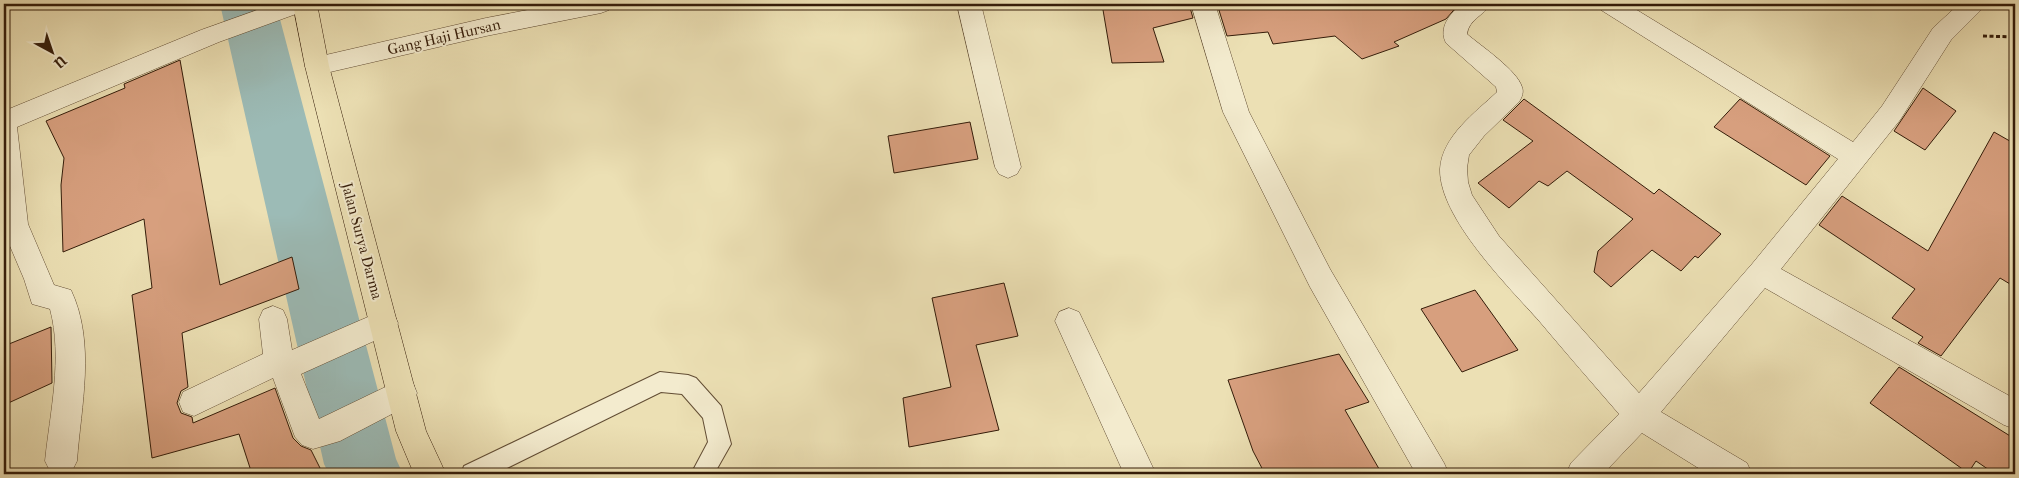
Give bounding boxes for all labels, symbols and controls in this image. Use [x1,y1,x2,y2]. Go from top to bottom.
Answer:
street label: Gang Haji Hursan [386,15,503,59]
north arrow [28,28,78,78]
text: U [50,51,70,72]
street label: Jalan Surya Darma [338,180,386,302]

